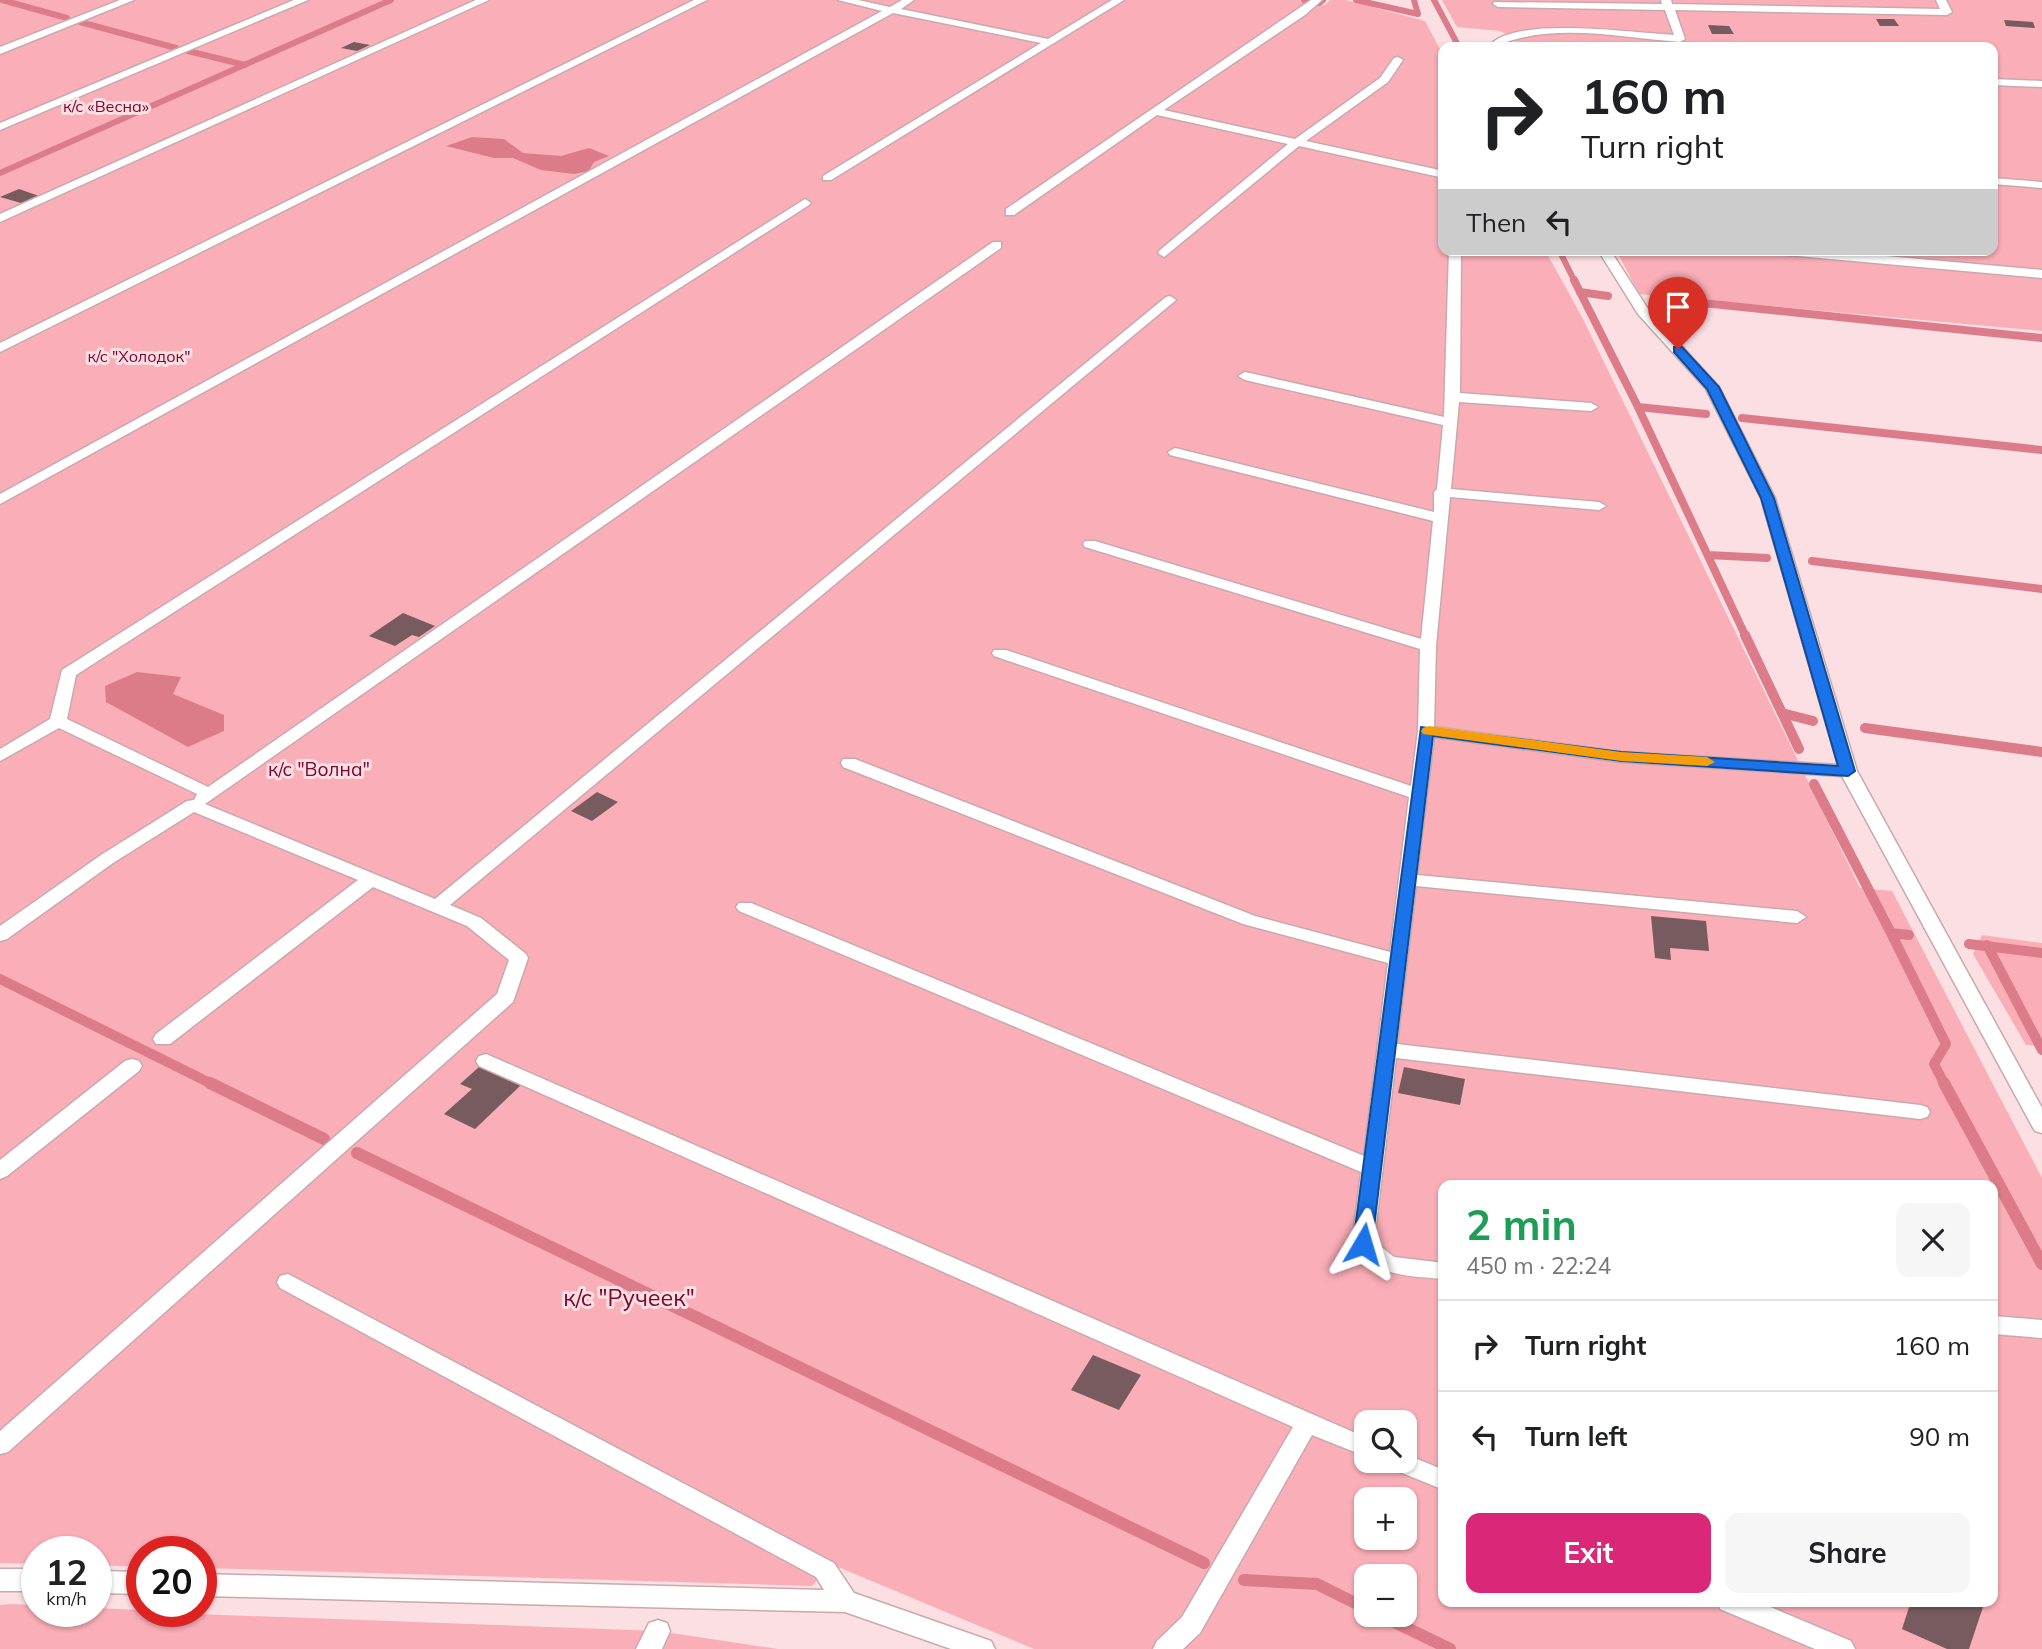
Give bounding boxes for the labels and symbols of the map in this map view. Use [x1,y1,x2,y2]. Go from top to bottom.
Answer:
park label: к/с «Весна» [63,96,149,116]
pin [1648,277,1708,349]
park label: к/с "Холодок" [88,346,190,366]
park label: к/с "Волна" [268,757,370,781]
position arrow [1326,1207,1400,1281]
park label: к/с "Ручеек" [563,1283,695,1312]
speed limit sign: 20 [126,1536,217,1627]

